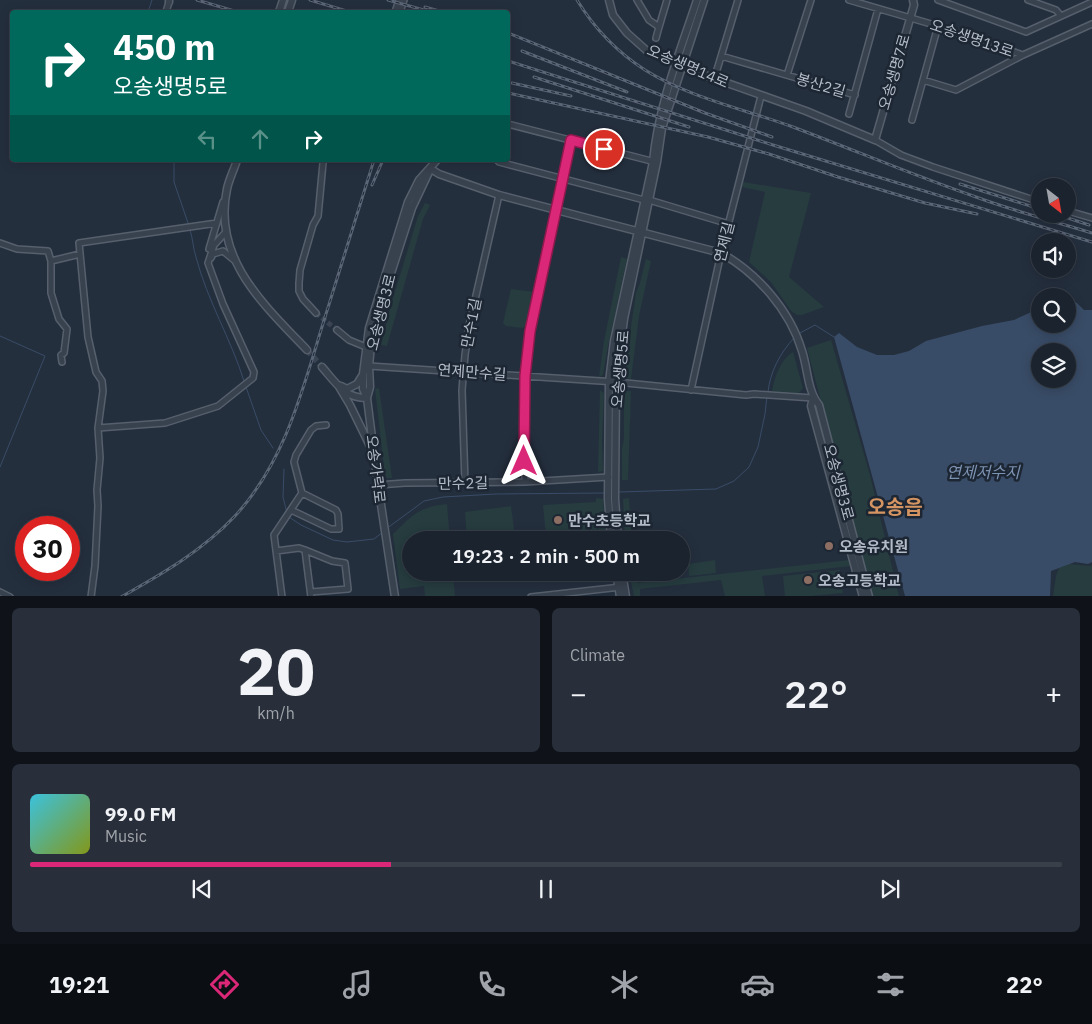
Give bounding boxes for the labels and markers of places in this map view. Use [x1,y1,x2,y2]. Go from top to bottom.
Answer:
pin [583,128,625,170]
place label: 만수초등학교 [568,511,651,530]
marker: 만수초등학교 [552,514,564,526]
place label: 오송유치원 [839,537,908,556]
marker: 오송유치원 [823,540,835,552]
place label: 오송고등학교 [818,571,901,590]
marker: 오송고등학교 [802,574,814,586]

